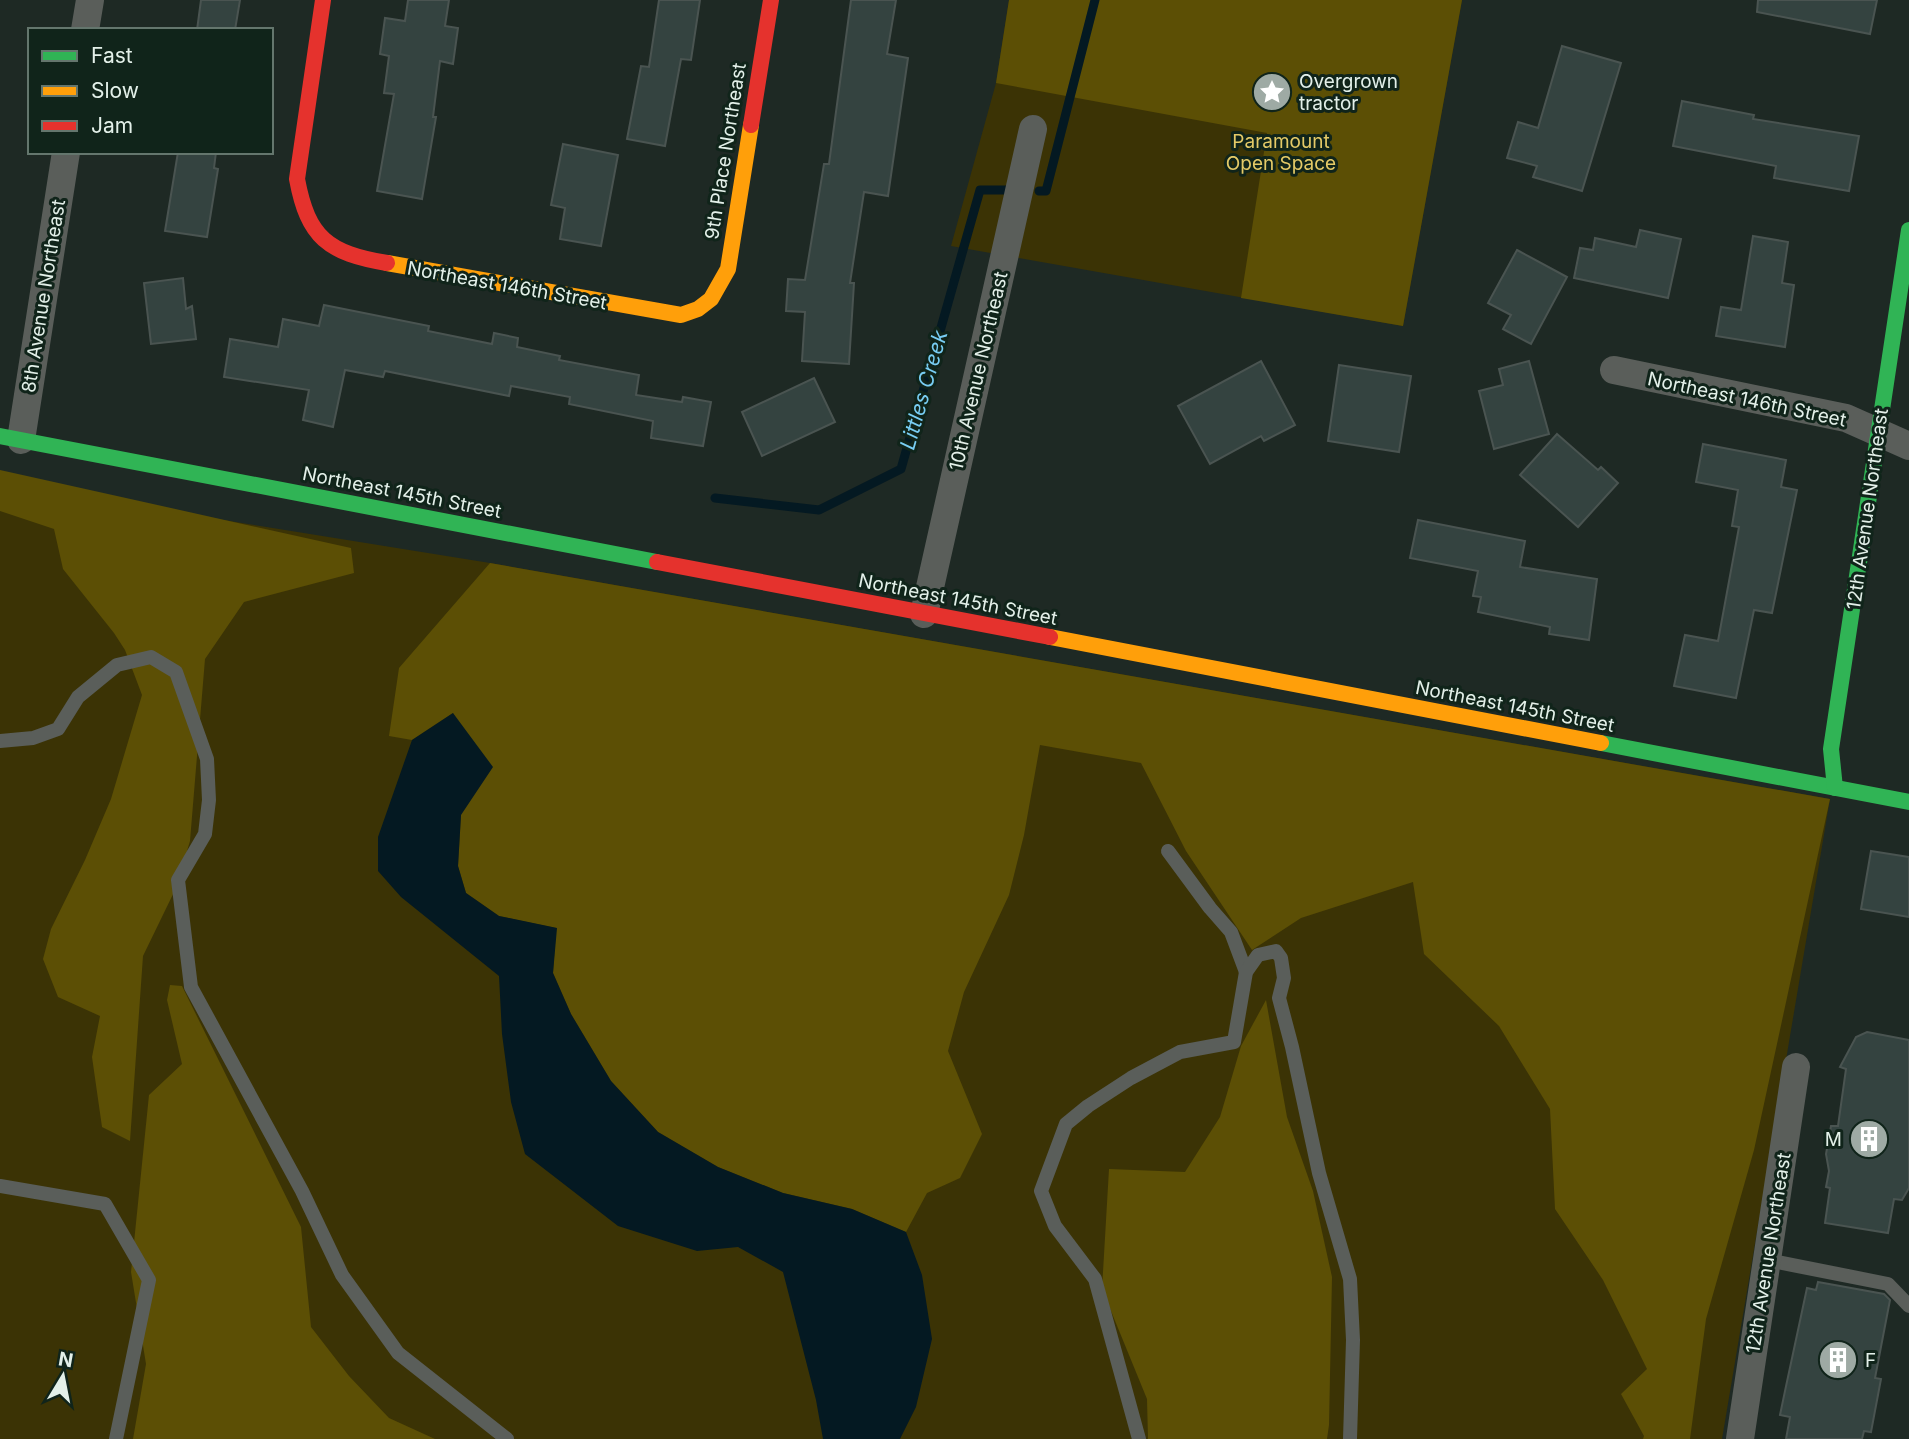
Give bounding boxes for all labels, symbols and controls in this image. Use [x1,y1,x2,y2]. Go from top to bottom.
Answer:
legend [28,28,273,154]
text: Fast [91,43,133,68]
street label: 9th Place Northeast [700,61,751,241]
place label: Overgrown tractor [1299,70,1398,115]
place icon: Overgrown tractor [1251,71,1293,113]
text: Slow [91,78,139,103]
text: Jam [91,113,133,138]
park label: Paramount Open Space [1226,130,1336,175]
street label: 8th Avenue Northeast [17,198,70,394]
street label: Northeast 146th Street [405,257,609,314]
street label: 10th Avenue Northeast [944,269,1013,473]
water label: Littles Creek [895,327,953,452]
street label: Northeast 146th Street [1646,367,1848,432]
street label: 12th Avenue Northeast [1842,407,1893,611]
street label: Northeast 145th Street [301,462,503,523]
street label: Northeast 145th Street [857,569,1059,630]
street label: Northeast 145th Street [1414,676,1616,737]
building icon: M [1848,1118,1890,1160]
place label: M [1825,1128,1842,1151]
street label: 12th Avenue Northeast [1741,1151,1796,1355]
building icon: F [1817,1339,1859,1381]
north arrow [28,1341,98,1411]
text: N [57,1347,75,1372]
place label: F [1865,1349,1876,1372]

